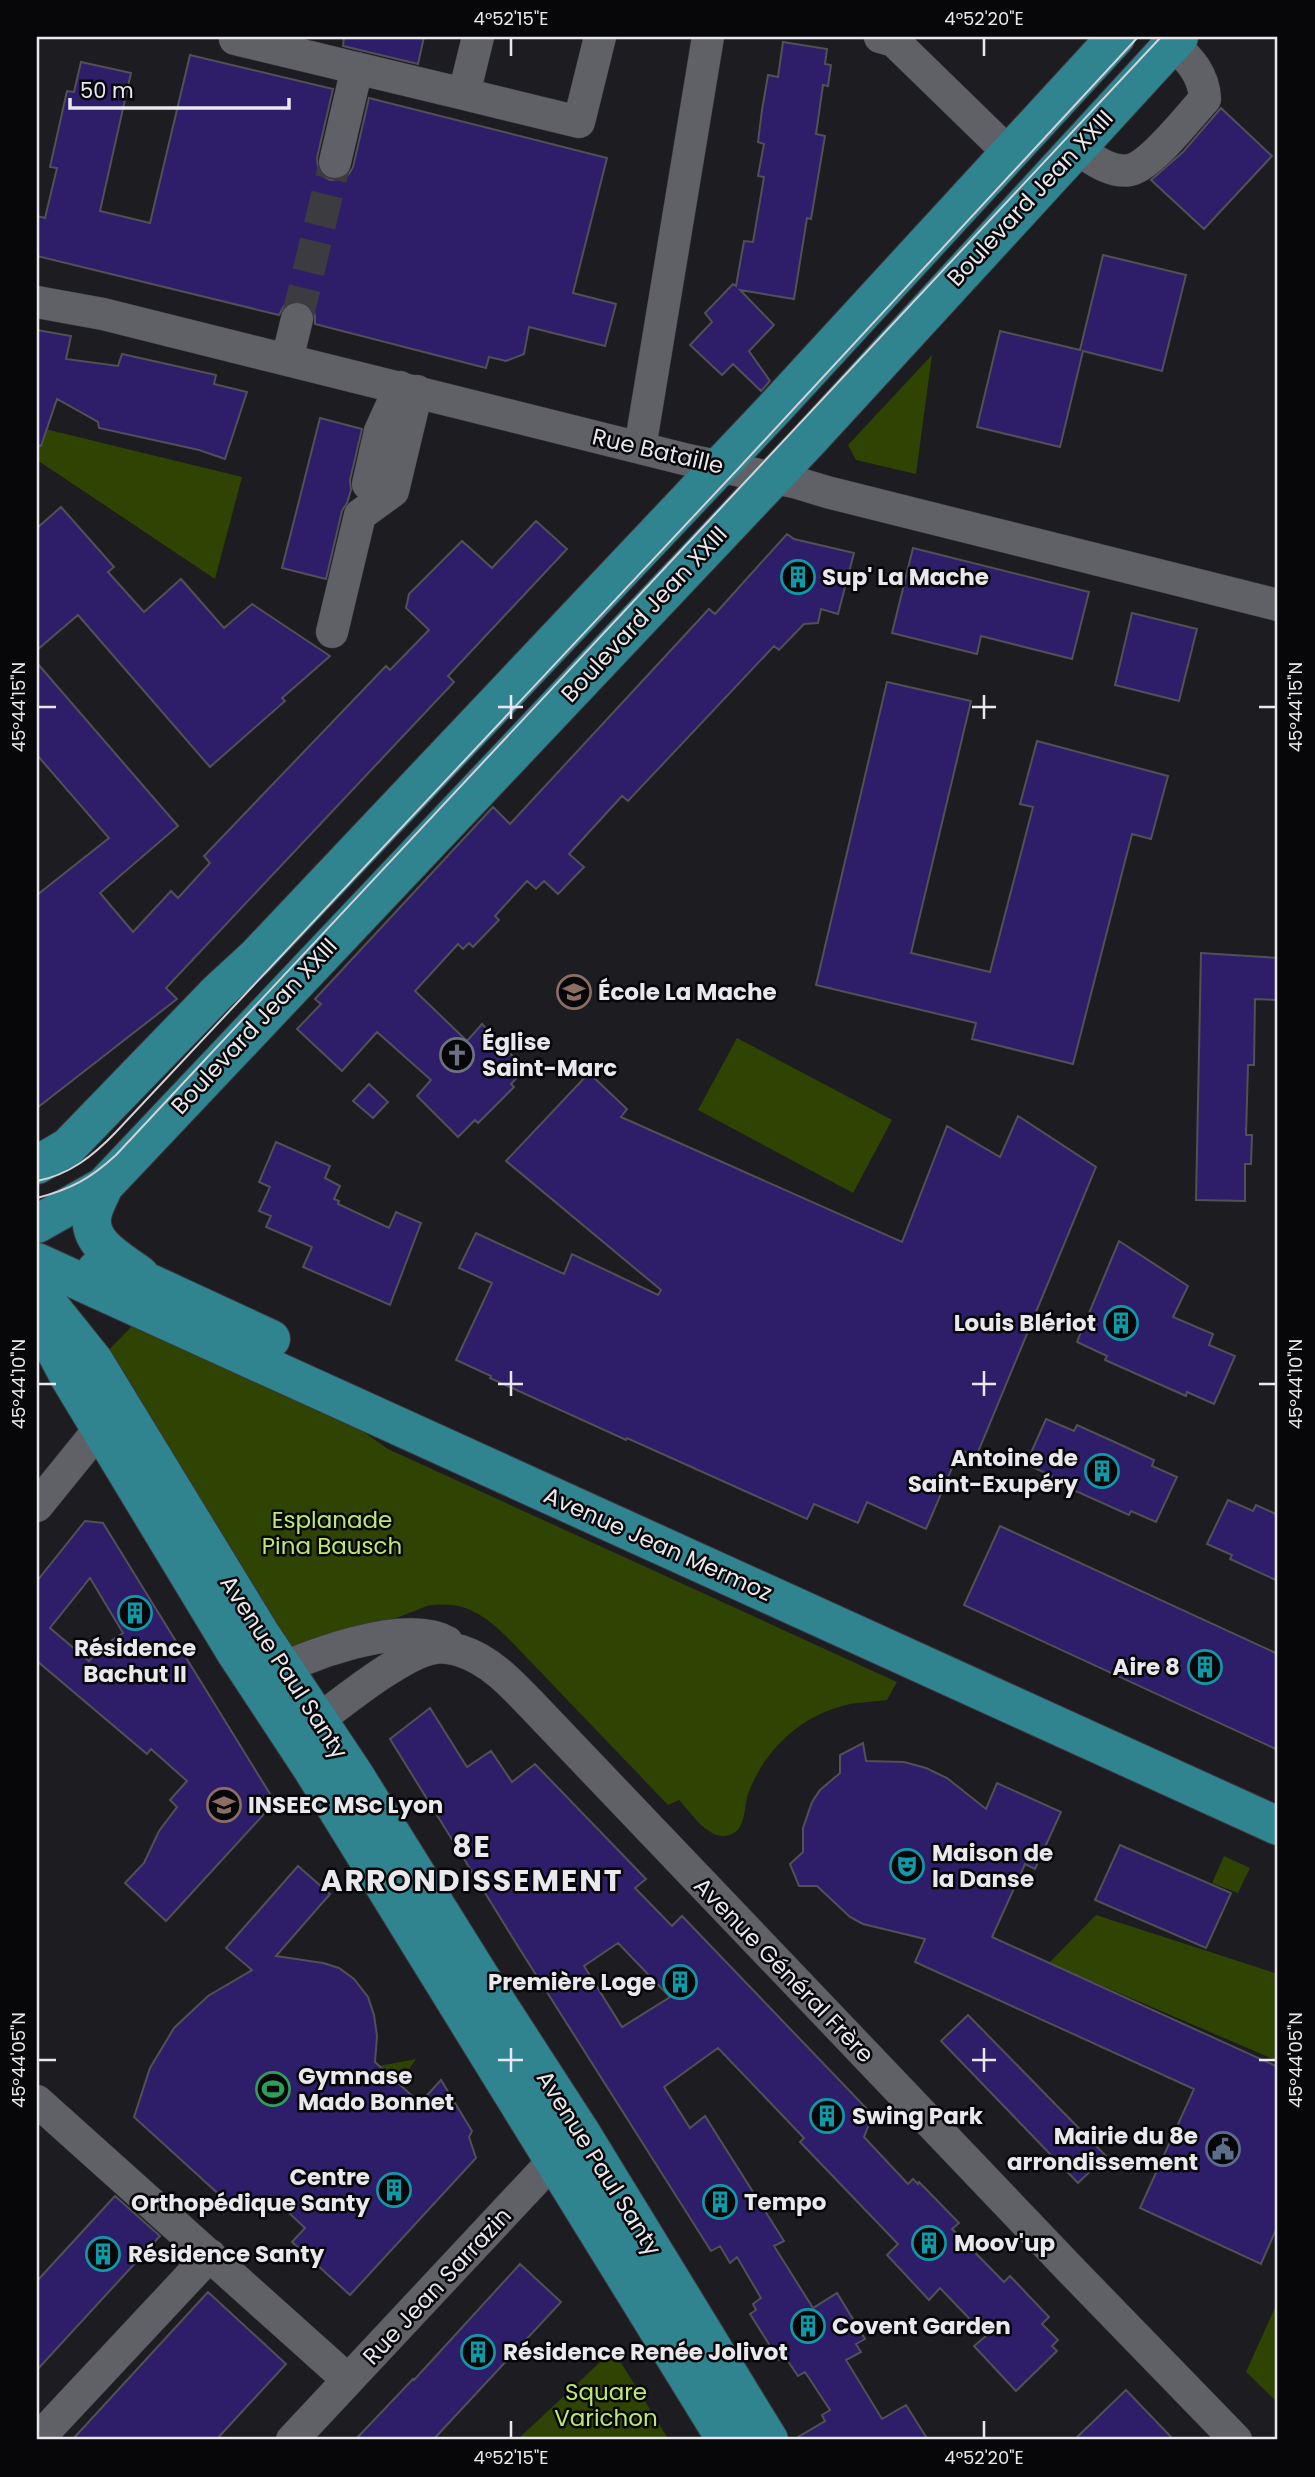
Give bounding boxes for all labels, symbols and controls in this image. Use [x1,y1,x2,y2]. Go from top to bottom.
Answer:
text: 4°52'15"E [474,6,548,31]
text: 4°52'20"E [944,6,1024,31]
scale bar [70,66,289,110]
text: 50 m [80,76,134,105]
street label: Boulevard Jean XXIII [940,103,1120,293]
street label: Rue Bataille [589,420,727,482]
street label: Boulevard Jean XXIII [554,519,734,709]
building icon: Sup' La Mache [779,558,817,596]
place label: Sup' La Mache [822,561,989,593]
text: 45°44'15"N [6,662,31,752]
text: 45°44'15"N [1283,662,1308,752]
street label: Boulevard Jean XXIII [164,931,344,1121]
school or university icon: École La Mache [555,973,593,1011]
place label: École La Mache [598,976,777,1008]
place label: Église Saint-Marc [482,1026,617,1084]
church icon: Église Saint-Marc [438,1036,476,1074]
building icon: Louis Blériot [1102,1304,1140,1342]
place label: Louis Blériot [954,1307,1096,1339]
text: 45°44'10"N [6,1339,31,1429]
text: 45°44'10"N [1283,1339,1308,1429]
place label: Antoine de Saint-Exupéry [908,1442,1078,1500]
building icon: Antoine de Saint-Exupéry [1083,1452,1121,1490]
street label: Avenue Jean Mermoz [539,1479,777,1609]
park label: Esplanade Pina Bausch [262,1504,402,1562]
street label: Avenue Paul Santy [213,1569,355,1765]
building icon: Résidence Bachut II [116,1594,154,1632]
place label: Résidence Bachut II [74,1632,196,1690]
building icon: Aire 8 [1186,1648,1224,1686]
place label: Aire 8 [1112,1651,1180,1683]
school or university icon: INSEEC MSc Lyon [205,1786,243,1824]
place label: INSEEC MSc Lyon [248,1789,443,1821]
district label: 8E ARRONDISSEMENT [320,1825,624,1902]
place label: Maison de la Danse [932,1837,1053,1895]
theatre icon: Maison de la Danse [888,1847,926,1885]
street label: Avenue Général Frère [687,1870,881,2070]
building icon: Première Loge [661,1963,699,2001]
place label: Première Loge [488,1966,656,1998]
text: 45°44'05"N [6,2012,31,2108]
text: 45°44'05"N [1283,2012,1308,2108]
place label: Gymnase Mado Bonnet [298,2060,454,2118]
street label: Avenue Paul Santy [529,2064,669,2262]
sports icon: Gymnase Mado Bonnet [254,2070,292,2108]
building icon: Swing Park [808,2097,846,2135]
place label: Swing Park [852,2100,984,2132]
place label: Mairie du 8e arrondissement [1007,2120,1198,2178]
public building icon: Mairie du 8e arrondissement [1204,2130,1242,2168]
place label: Centre Orthopédique Santy [131,2161,370,2219]
building icon: Centre Orthopédique Santy [375,2171,413,2209]
building icon: Tempo [701,2183,739,2221]
place label: Tempo [744,2186,826,2218]
street label: Rue Jean Sarrazin [356,2200,518,2372]
building icon: Moov'up [910,2224,948,2262]
place label: Moov'up [954,2227,1055,2259]
building icon: Résidence Santy [84,2235,122,2273]
place label: Résidence Santy [128,2238,325,2270]
building icon: Covent Garden [789,2307,827,2345]
place label: Covent Garden [832,2310,1011,2342]
building icon: Résidence Renée Jolivot [459,2333,497,2371]
place label: Résidence Renée Jolivot [503,2336,788,2368]
park label: Square Varichon [554,2376,658,2434]
text: 4°52'15"E [474,2445,548,2470]
text: 4°52'20"E [944,2445,1024,2470]

